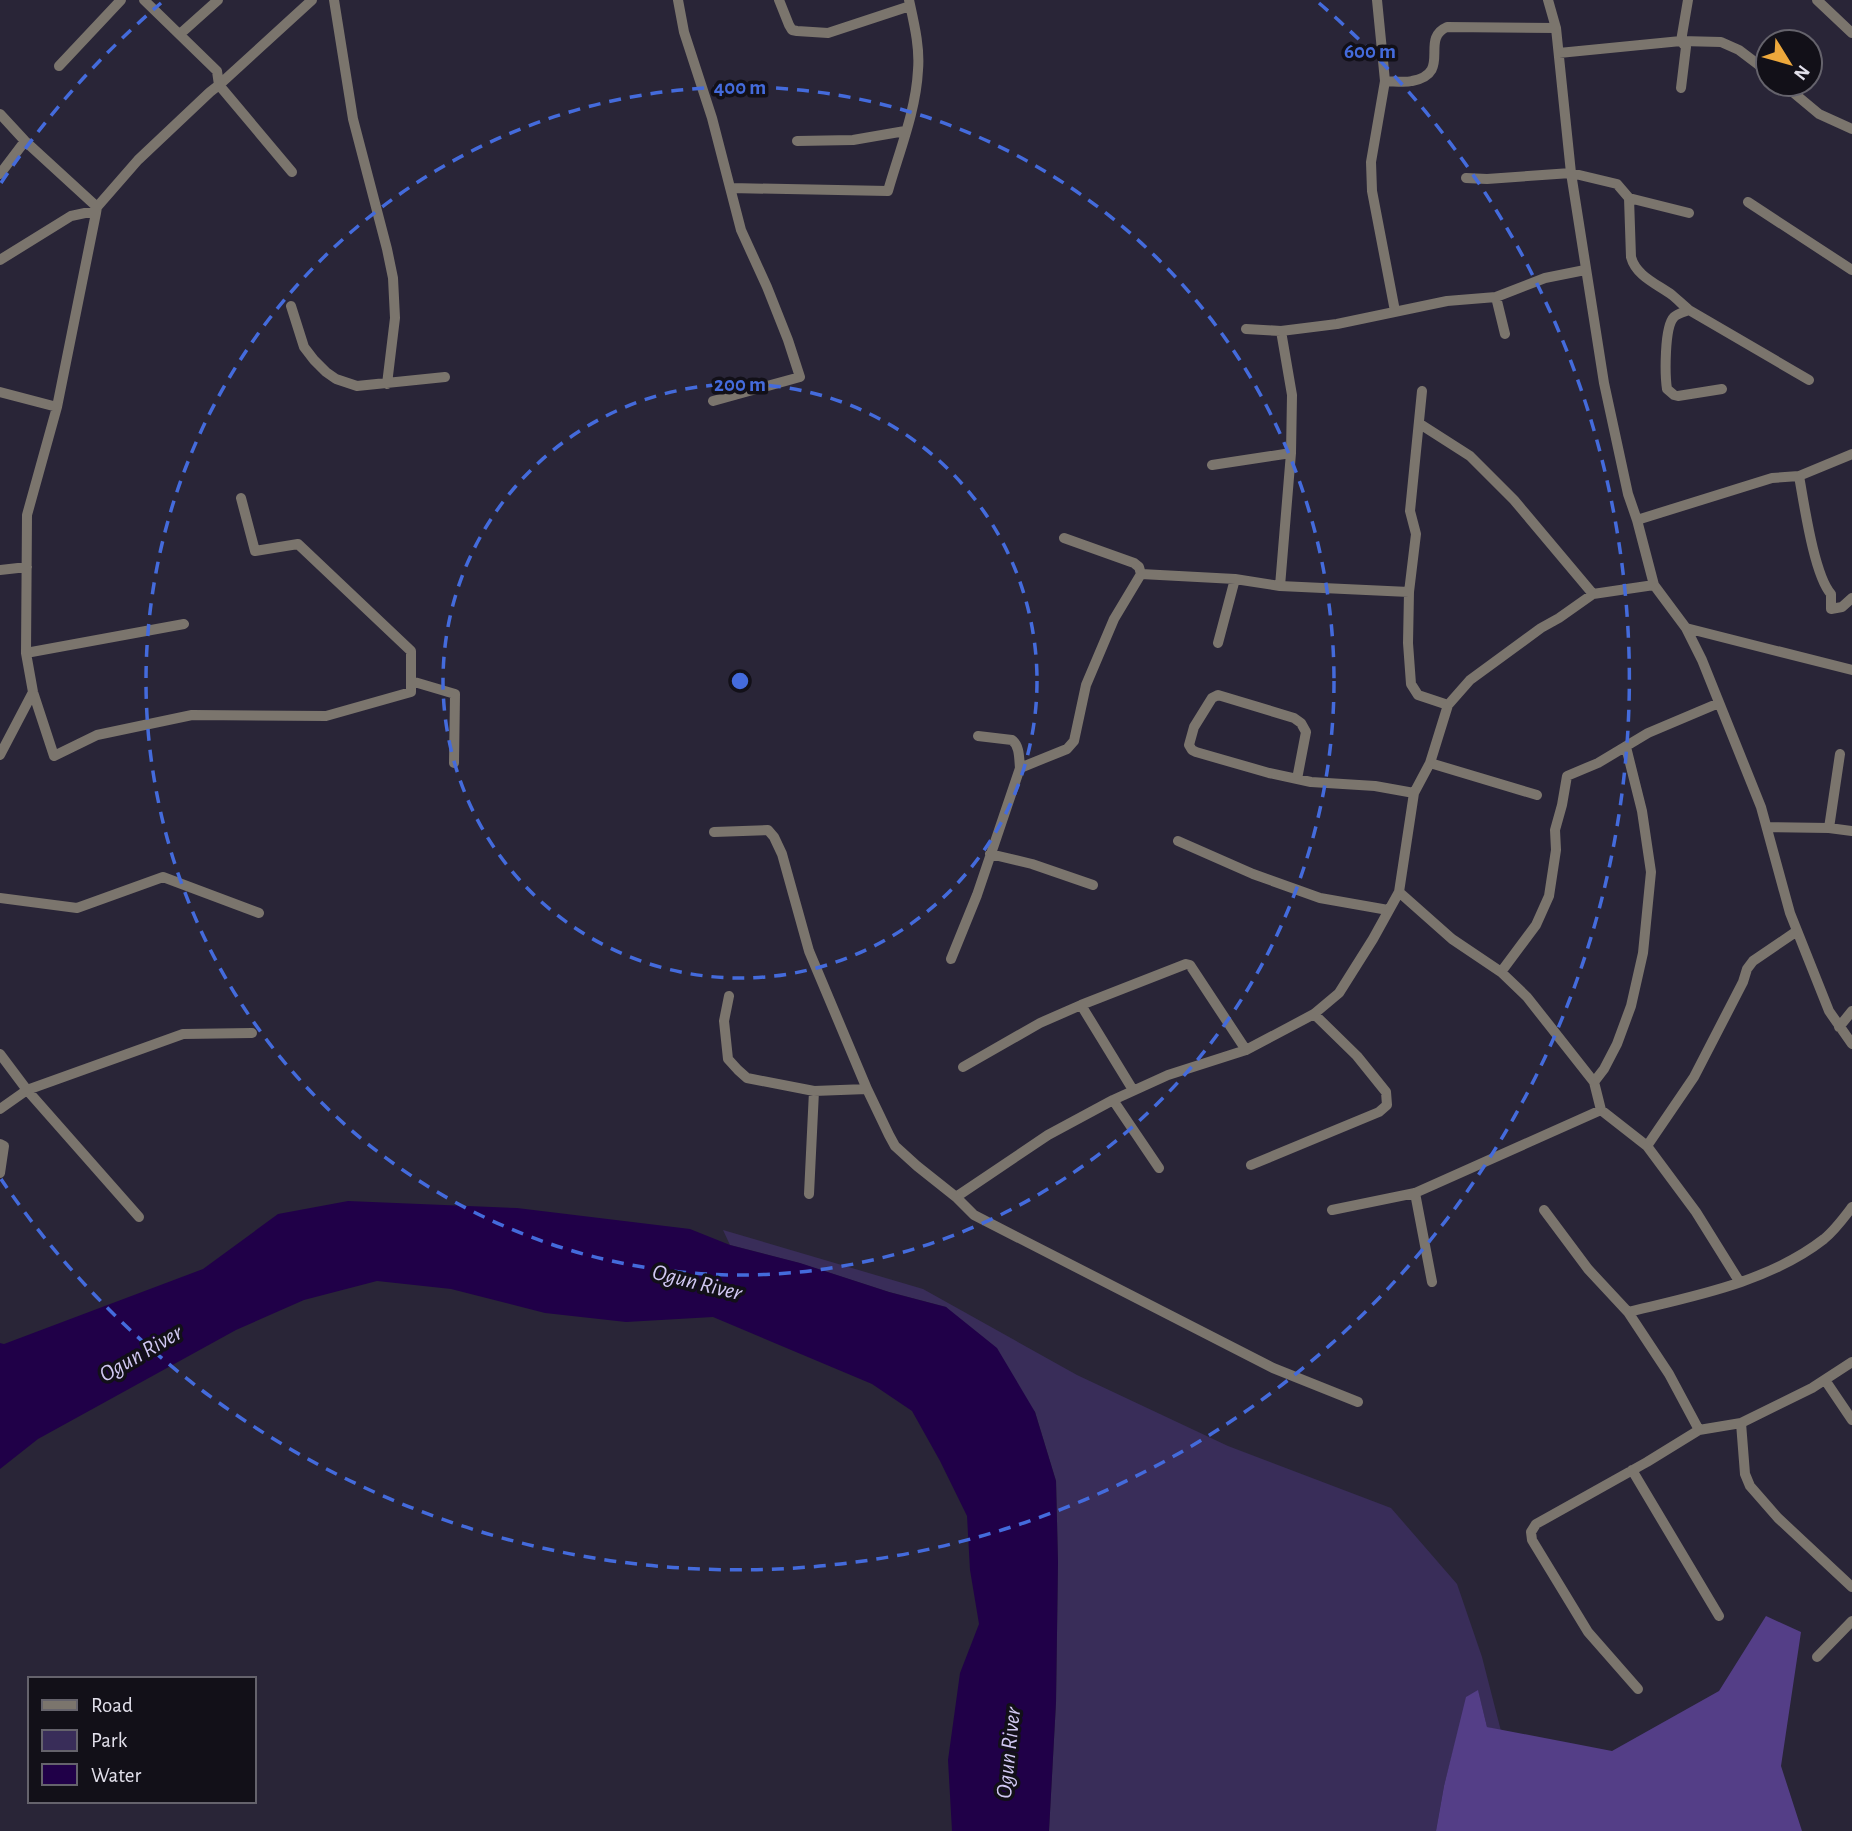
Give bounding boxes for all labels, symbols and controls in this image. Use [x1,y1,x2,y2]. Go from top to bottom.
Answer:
north arrow [1754,28,1824,98]
text: 600 m [1344,41,1396,62]
text: N [1790,61,1813,83]
text: 400 m [714,77,766,98]
text: 200 m [714,374,766,395]
centre of rings [728,669,752,693]
water label: Ogun River [650,1261,745,1305]
water label: Ogun River [96,1321,187,1387]
legend [28,1677,256,1803]
text: Road [91,1695,133,1716]
water label: Ogun River [993,1706,1025,1800]
text: Park [91,1730,128,1751]
text: Water [91,1765,141,1786]

